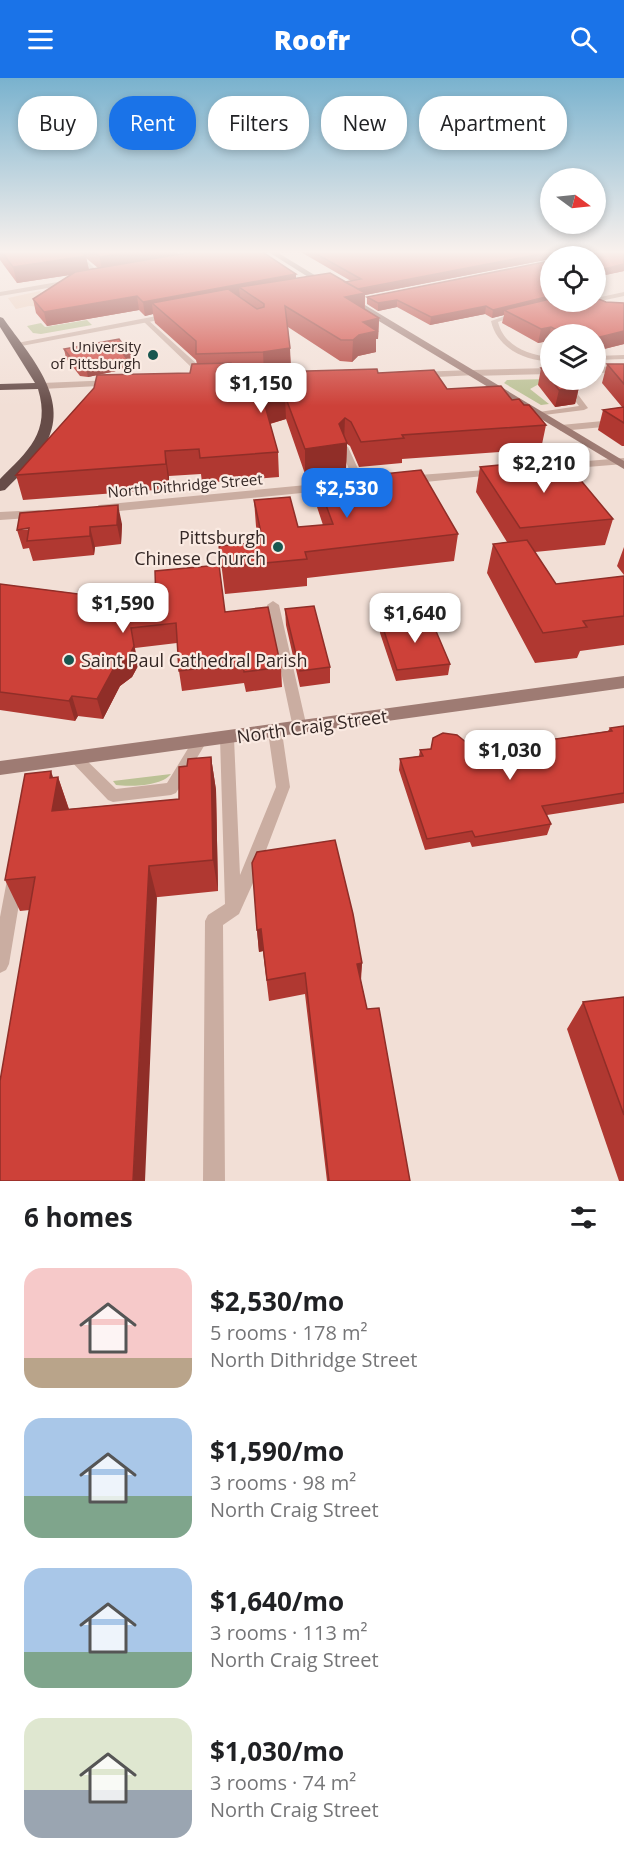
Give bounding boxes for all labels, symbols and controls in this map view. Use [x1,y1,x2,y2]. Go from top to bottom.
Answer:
text: Roofr [274,21,350,58]
icon: menu [24,23,57,56]
icon: search [567,23,600,56]
chip: Buy [18,96,97,150]
chip: Rent [109,96,196,150]
chip: Filters [208,96,309,150]
chip: New [321,96,407,150]
chip: Apartment [419,96,567,150]
north arrow [540,168,606,234]
map controls [540,168,606,390]
button: locate [540,246,606,312]
button: layers [540,324,606,390]
place label: University of Pittsburgh [51,336,141,373]
marker: University of Pittsburgh [146,348,160,362]
pin: $1,150 [212,363,310,414]
text: $1,150 [230,369,292,396]
pin: $2,210 [495,443,593,494]
text: $2,210 [513,449,575,476]
street label: North Dithridge Street [107,468,263,502]
pin: $2,530 [298,468,396,519]
text: $2,530 [316,474,378,501]
place label: Pittsburgh Chinese Church [134,525,266,570]
marker: Pittsburgh Chinese Church [271,540,285,554]
pin: $1,590 [74,583,172,634]
text: $1,590 [92,589,154,616]
pin: $1,640 [366,593,464,644]
text: $1,640 [384,599,446,626]
place label: Saint Paul Cathedral Parish [81,648,307,672]
marker: Saint Paul Cathedral Parish [62,653,76,667]
street label: North Craig Street [235,704,389,748]
pin: $1,030 [461,730,559,781]
text: $1,030 [479,736,541,763]
text: 6 homes [24,1199,133,1235]
icon: filters [567,1201,600,1234]
text: $2,530/mo [210,1283,344,1319]
icon: home [72,1292,144,1364]
text: 5 rooms · 178 m² [210,1319,368,1346]
text: North Dithridge Street [210,1346,417,1373]
text: $1,590/mo [210,1433,344,1469]
icon: home [72,1442,144,1514]
text: 3 rooms · 98 m² [210,1469,356,1496]
text: North Craig Street [210,1496,379,1523]
text: $1,640/mo [210,1583,344,1619]
icon: home [72,1592,144,1664]
text: 3 rooms · 113 m² [210,1619,368,1646]
text: North Craig Street [210,1646,379,1673]
text: $1,030/mo [210,1733,344,1769]
icon: home [72,1742,144,1814]
text: 3 rooms · 74 m² [210,1769,356,1796]
text: North Craig Street [210,1796,379,1823]

